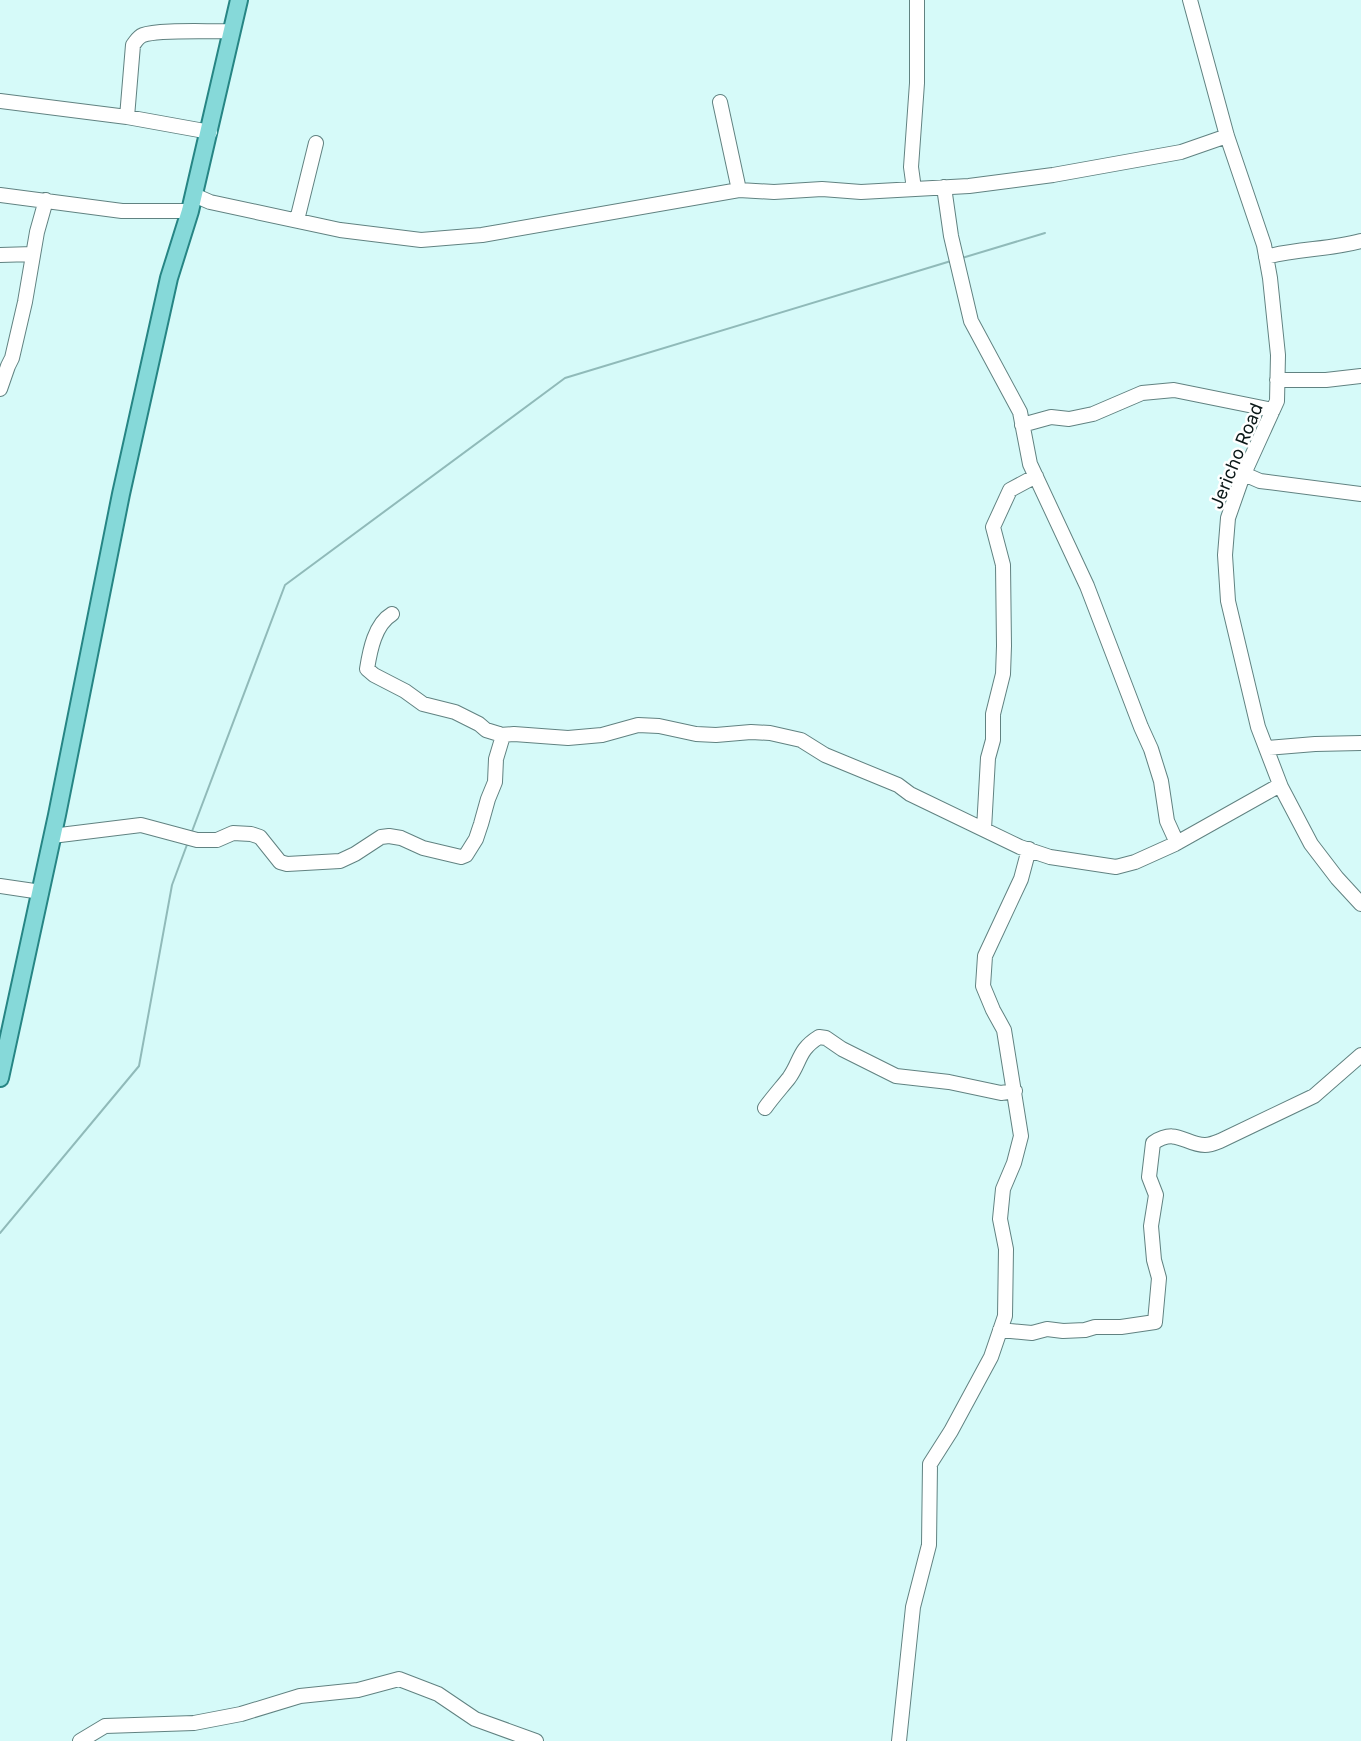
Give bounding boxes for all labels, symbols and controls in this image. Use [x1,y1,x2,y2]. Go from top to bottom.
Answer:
street label: Jericho Road [1205,400,1267,512]

